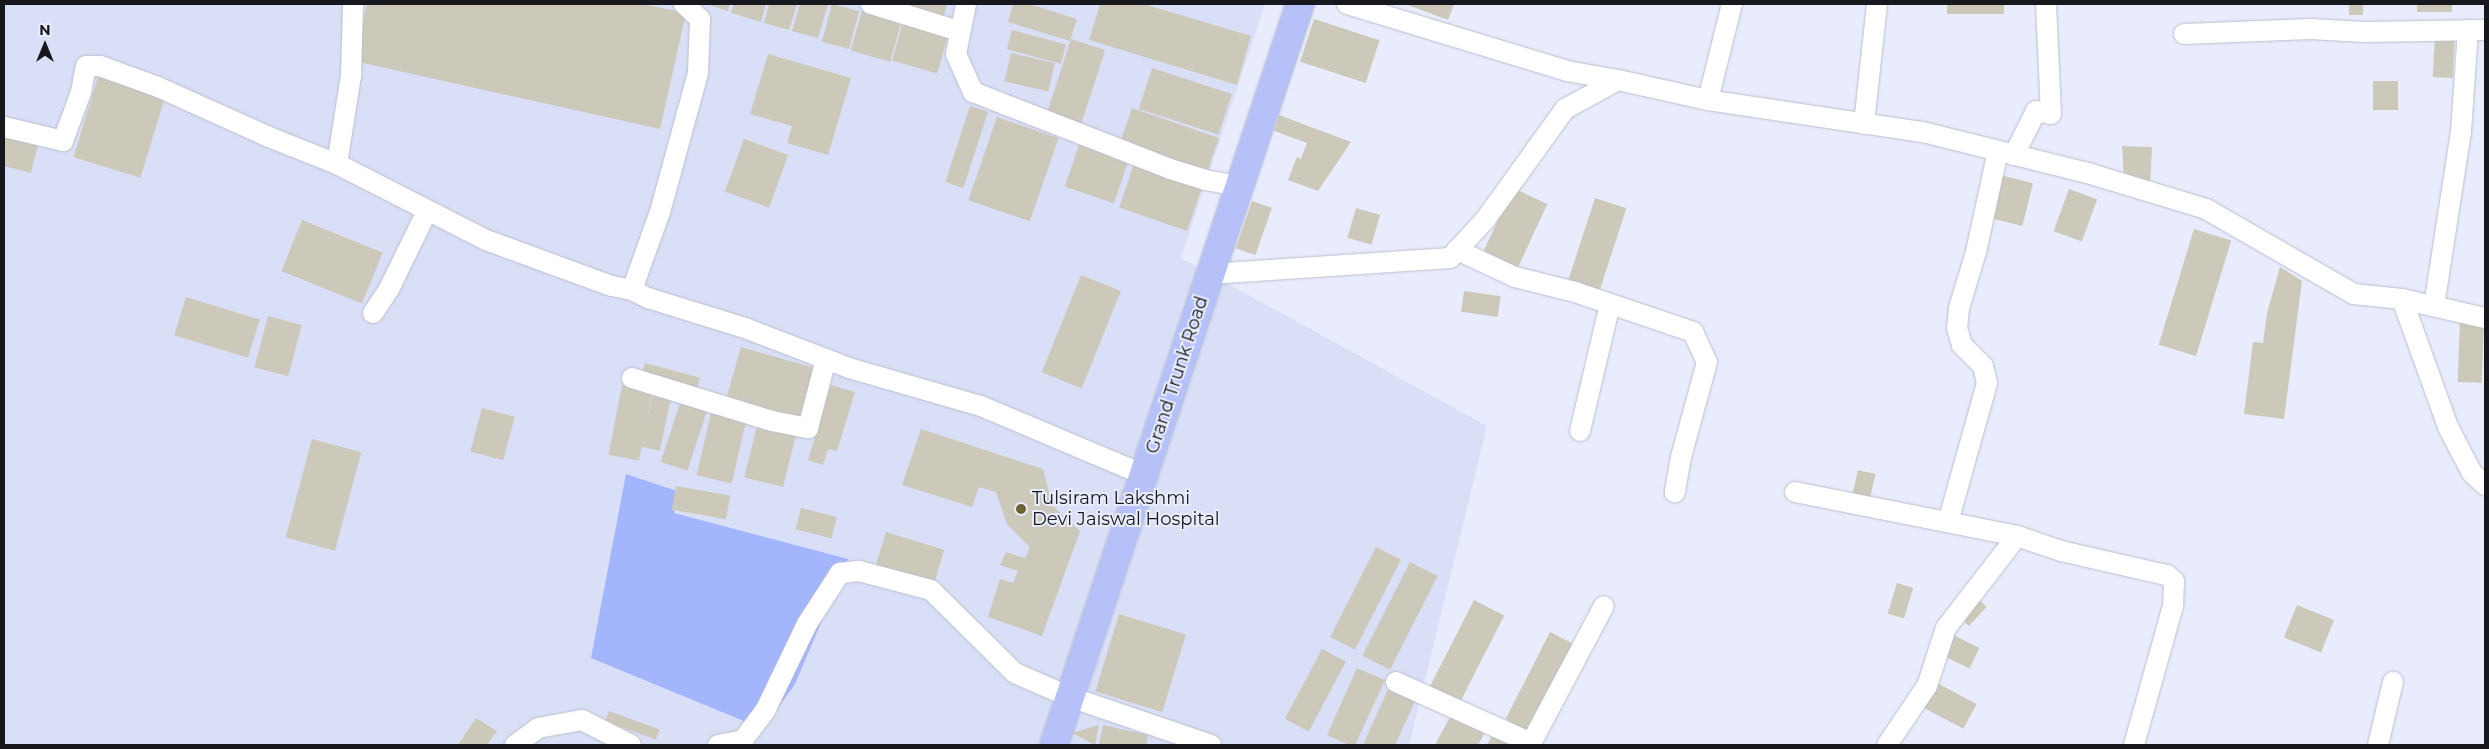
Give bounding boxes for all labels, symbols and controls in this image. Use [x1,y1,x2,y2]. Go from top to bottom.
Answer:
north arrow [20,20,70,70]
text: N [39,21,51,39]
street label: Grand Trunk Road [1141,294,1213,456]
place label: Tulsiram Lakshmi Devi Jaiswal Hospital [1032,488,1220,530]
marker: Tulsiram Lakshmi Devi Jaiswal Hospital [1014,502,1028,516]

